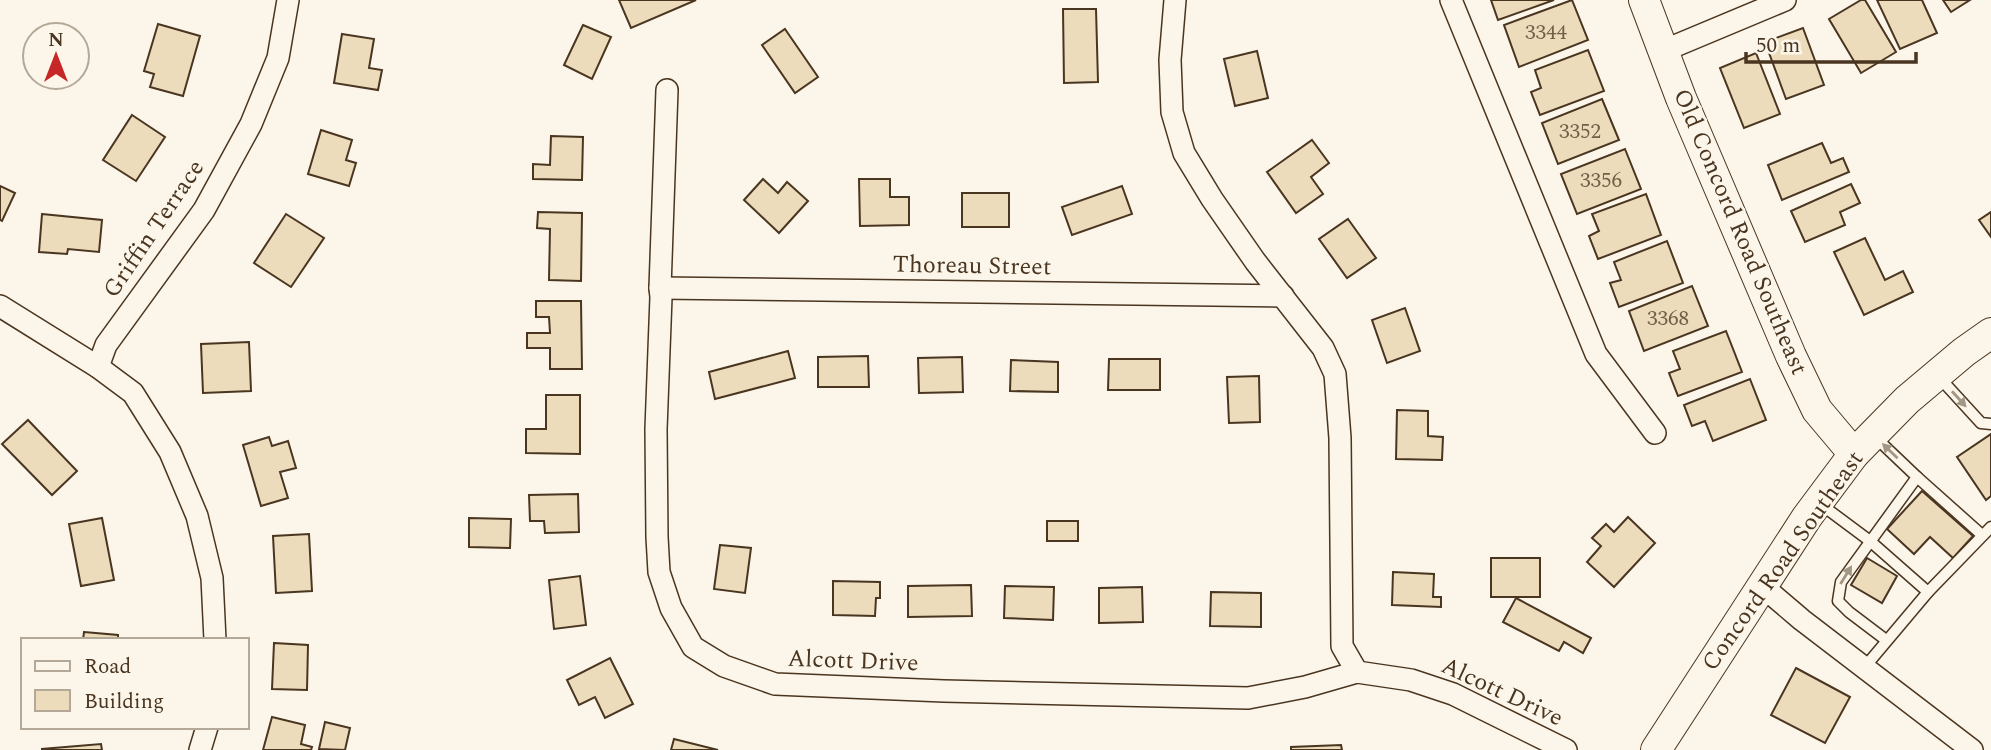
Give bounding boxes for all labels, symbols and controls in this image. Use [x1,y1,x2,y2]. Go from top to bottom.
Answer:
house number: 3344 [1525,17,1567,49]
north arrow [21,21,91,91]
scale bar [1746,21,1916,65]
text: N [48,26,64,55]
text: 50 m [1756,30,1800,62]
street label: Old Concord Road Southeast [1663,83,1817,381]
house number: 3352 [1559,116,1601,148]
street label: Griffin Terrace [94,153,214,305]
house number: 3356 [1580,165,1622,197]
street label: Thoreau Street [892,247,1052,285]
house number: 3368 [1647,303,1689,335]
one-way arrow [1951,390,1967,407]
street label: Concord Road Southeast [1693,443,1873,679]
one-way arrow [1882,444,1899,460]
one-way arrow [1840,565,1853,585]
legend [21,638,248,729]
street label: Alcott Drive [787,641,919,681]
street label: Alcott Drive [1435,648,1569,736]
text: Road [84,651,131,683]
text: Building [84,686,164,718]

